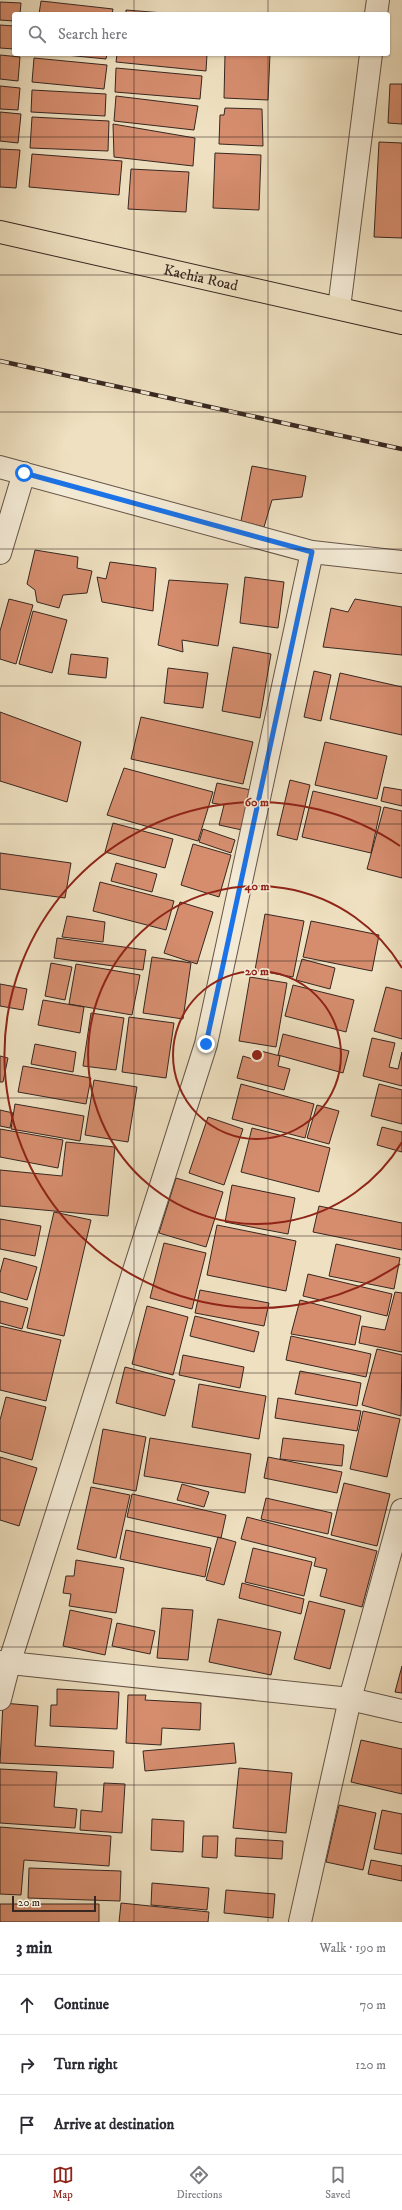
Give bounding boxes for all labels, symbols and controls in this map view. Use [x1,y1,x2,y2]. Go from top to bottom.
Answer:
search box [12,12,390,56]
icon: search [26,23,48,45]
text: Search here [58,25,127,44]
street label: Kachia Road [162,260,240,295]
route start [15,464,33,482]
text: 60 m [245,795,269,810]
text: 40 m [244,879,269,894]
text: 20 m [245,964,269,979]
route end [197,1035,215,1053]
centre of rings [250,1048,264,1062]
scale bar [12,1894,96,1913]
text: 20 m [18,1896,40,1910]
text: 3 min [16,1937,52,1959]
text: Walk · 190 m [320,1940,386,1956]
icon: ahead [16,1994,38,2016]
text: Continue [54,1995,109,2014]
text: 70 m [360,1997,386,2013]
icon: right [16,2054,38,2076]
text: Turn right [54,2055,117,2074]
text: 120 m [355,2057,386,2073]
icon: arrive [16,2114,38,2136]
text: Arrive at destination [54,2115,174,2134]
tab: Map [52,2164,74,2202]
tab: Directions [177,2164,222,2202]
tab: Saved [325,2164,350,2202]

